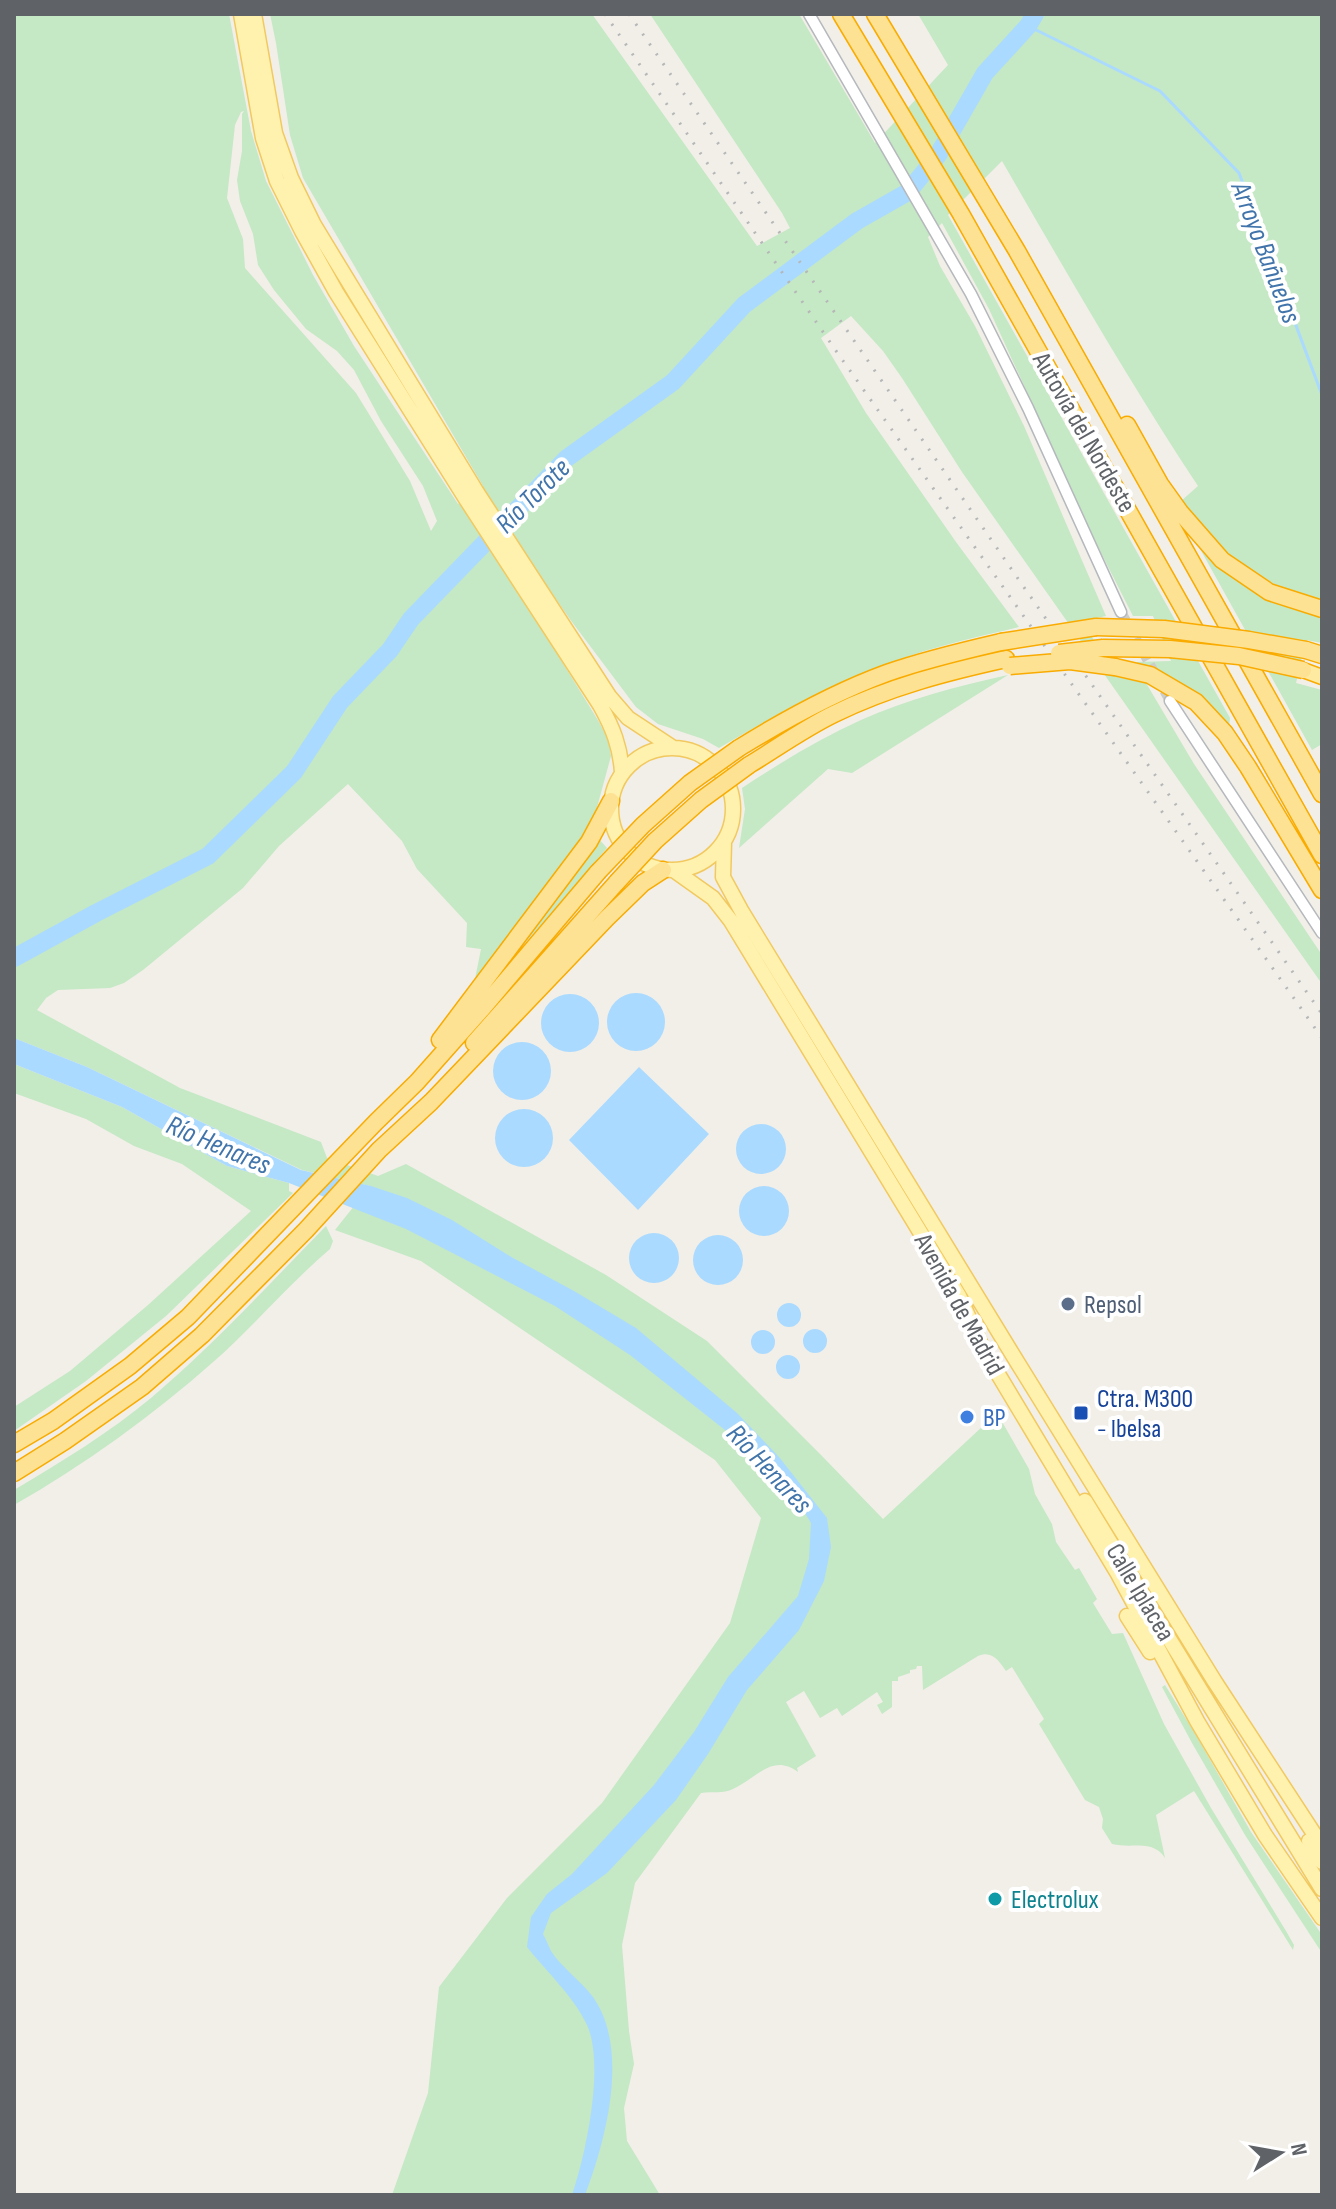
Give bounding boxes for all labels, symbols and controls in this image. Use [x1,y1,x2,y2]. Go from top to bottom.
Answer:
water label: Arroyo Bañuelos [1223,176,1308,328]
street label: Autovía del Nordeste [1025,346,1142,518]
water label: Río Torote [489,452,577,540]
water label: Río Henares [161,1109,275,1182]
street label: Avenida de Madrid [907,1228,1010,1381]
place label: Repsol [1084,1290,1142,1321]
marker: Repsol [1059,1295,1077,1313]
place label: Ctra. M300 - Ibelsa [1097,1384,1193,1445]
place label: BP [983,1403,1006,1434]
marker: Ctra. M300 - Ibelsa [1072,1404,1090,1422]
marker: BP [958,1408,976,1426]
water label: Río Henares [719,1418,818,1521]
street label: Calle Iplacea [1099,1538,1181,1647]
place label: Electrolux [1011,1885,1099,1916]
marker: Electrolux [986,1890,1004,1908]
north arrow [1240,2113,1320,2193]
text: N [1284,2141,1313,2158]

